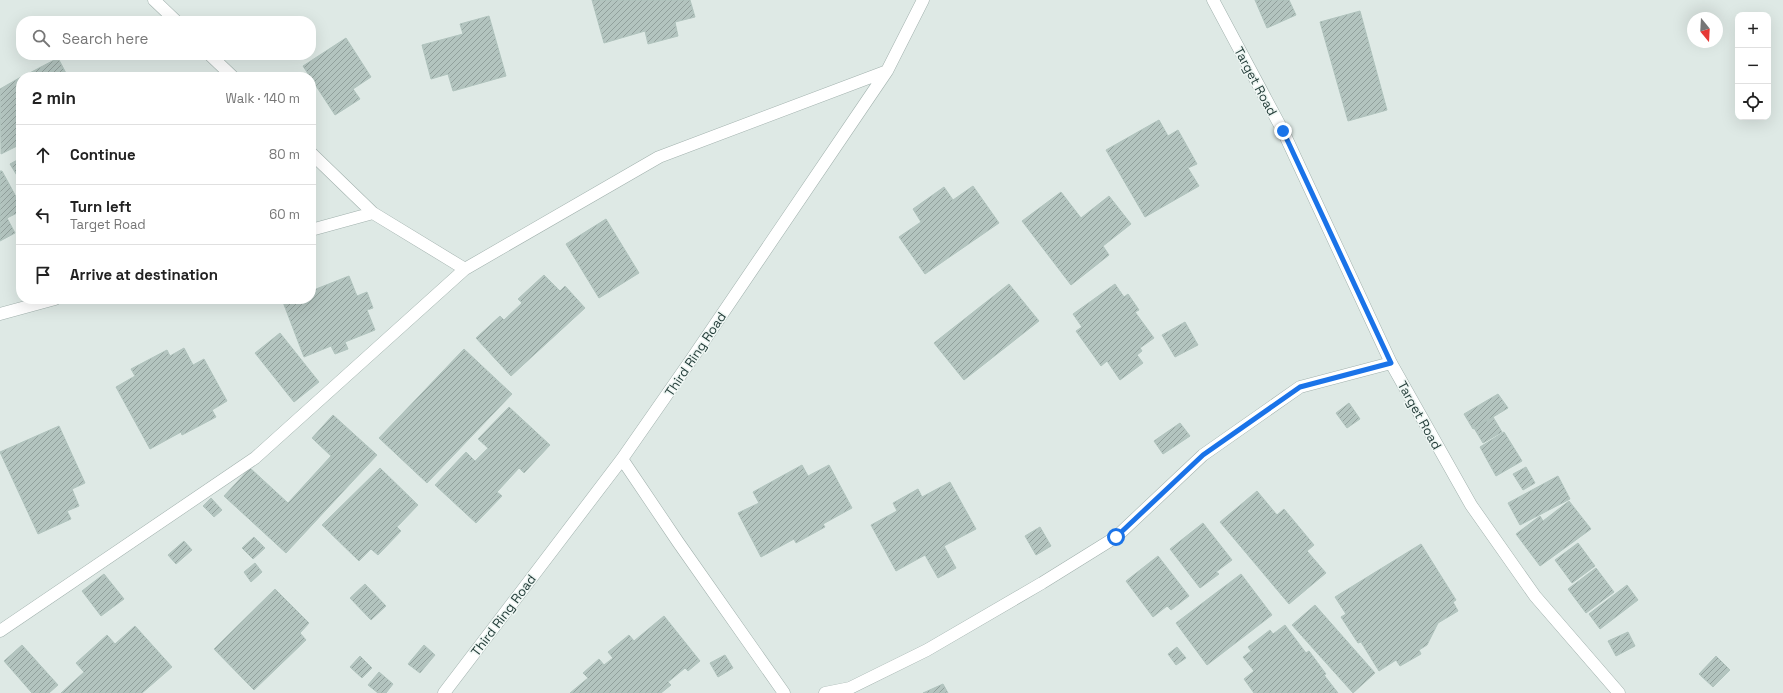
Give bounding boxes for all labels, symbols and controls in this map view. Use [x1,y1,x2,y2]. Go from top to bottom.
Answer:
north arrow [1687,12,1723,48]
map controls [1735,12,1771,120]
button: + [1735,12,1771,48]
search box [16,16,316,60]
icon: search [30,27,52,49]
text: Search here [62,29,148,48]
street label: Target Road [1230,44,1281,119]
button: − [1735,48,1771,84]
button: locate [1735,84,1771,120]
text: 2 min [32,87,76,109]
text: Walk · 140 m [226,90,300,107]
route end [1274,122,1292,140]
icon: ahead [32,144,54,166]
text: Continue [70,145,136,164]
text: 80 m [269,146,300,163]
text: Turn left [70,197,132,216]
icon: left [32,204,54,226]
text: 60 m [269,206,300,223]
text: Target Road [70,216,146,233]
icon: arrive [32,264,54,286]
text: Arrive at destination [70,265,218,284]
street label: Third Ring Road [661,309,730,400]
street label: Target Road [1394,378,1445,452]
route start [1107,528,1125,546]
street label: Third Ring Road [467,571,540,660]

